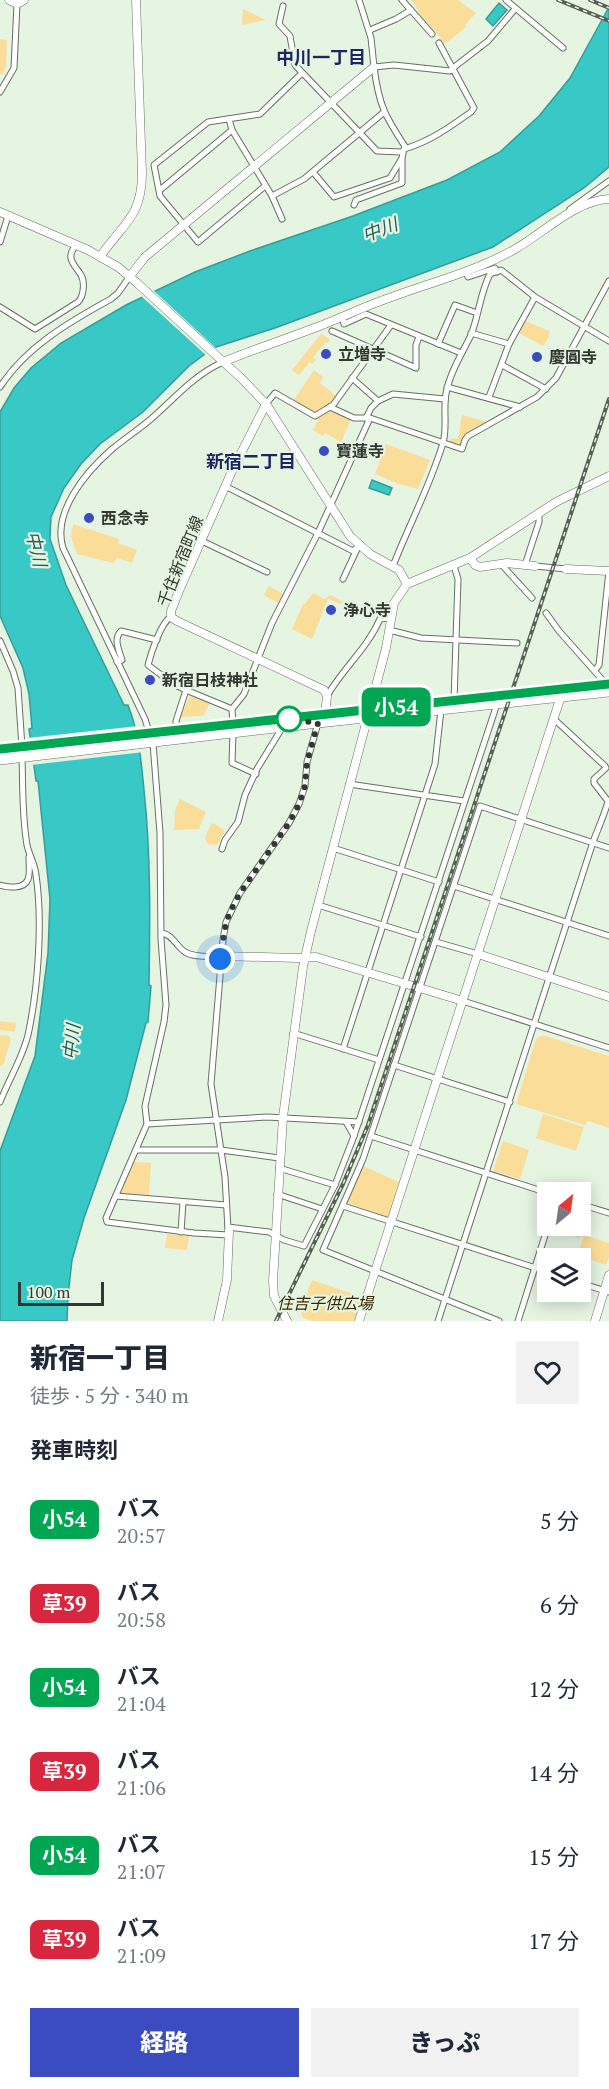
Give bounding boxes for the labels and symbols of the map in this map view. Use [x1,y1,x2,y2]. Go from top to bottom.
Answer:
district label: 中川一丁目 [276,45,366,69]
water label: 中川 [359,211,403,247]
place label: 立増寺 [338,343,386,365]
place label: 慶圓寺 [549,346,597,368]
marker: 立増寺 [319,347,333,361]
marker: 慶圓寺 [530,350,544,364]
place label: 寶蓮寺 [336,440,384,462]
marker: 寶蓮寺 [317,444,331,458]
district label: 新宿二丁目 [206,449,296,473]
place label: 西念寺 [101,507,149,529]
marker: 西念寺 [82,511,96,525]
street label: 千住新宿町線 [152,512,208,610]
water label: 中川 [21,529,53,571]
place label: 浄心寺 [343,599,391,621]
marker: 浄心寺 [324,603,338,617]
place label: 新宿日枝神社 [162,669,258,691]
marker: 新宿日枝神社 [143,673,157,687]
line badge: 小54 [362,688,430,726]
unlabelled marker [276,706,302,732]
your location [205,944,235,974]
water label: 中川 [57,1021,85,1061]
north arrow [537,1182,591,1236]
scale bar [18,1279,104,1306]
park label: 住吉子供広場 [277,1292,375,1314]

